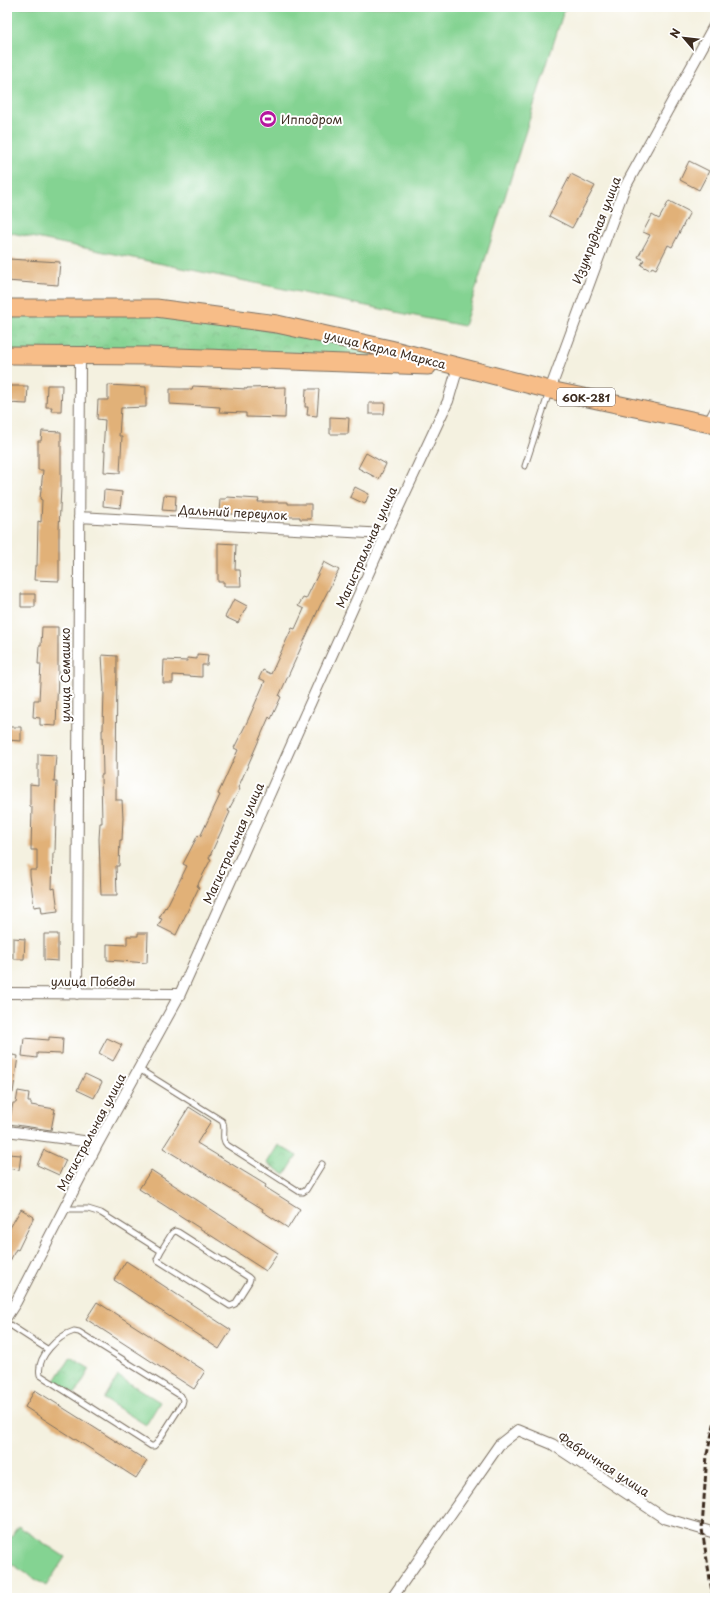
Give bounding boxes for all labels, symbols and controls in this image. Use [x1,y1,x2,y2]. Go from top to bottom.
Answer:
north arrow [664,18,704,58]
text: N [665,25,684,41]
sports icon: Ипподром [258,109,278,129]
place label: Ипподром [281,110,343,128]
street label: Изумрудная улица [567,173,625,286]
street label: улица Карла Маркса [322,325,448,373]
road number: 60К-281 [557,388,615,406]
street label: Магистральная улица [331,483,401,611]
street label: Дальний переулок [177,500,289,524]
street label: улица Семашко [56,627,74,722]
street label: Магистральная улица [198,779,268,907]
street label: улица Победы [51,972,135,990]
street label: Магистральная улица [52,1069,130,1194]
street label: Фабричная улица [555,1427,654,1501]

